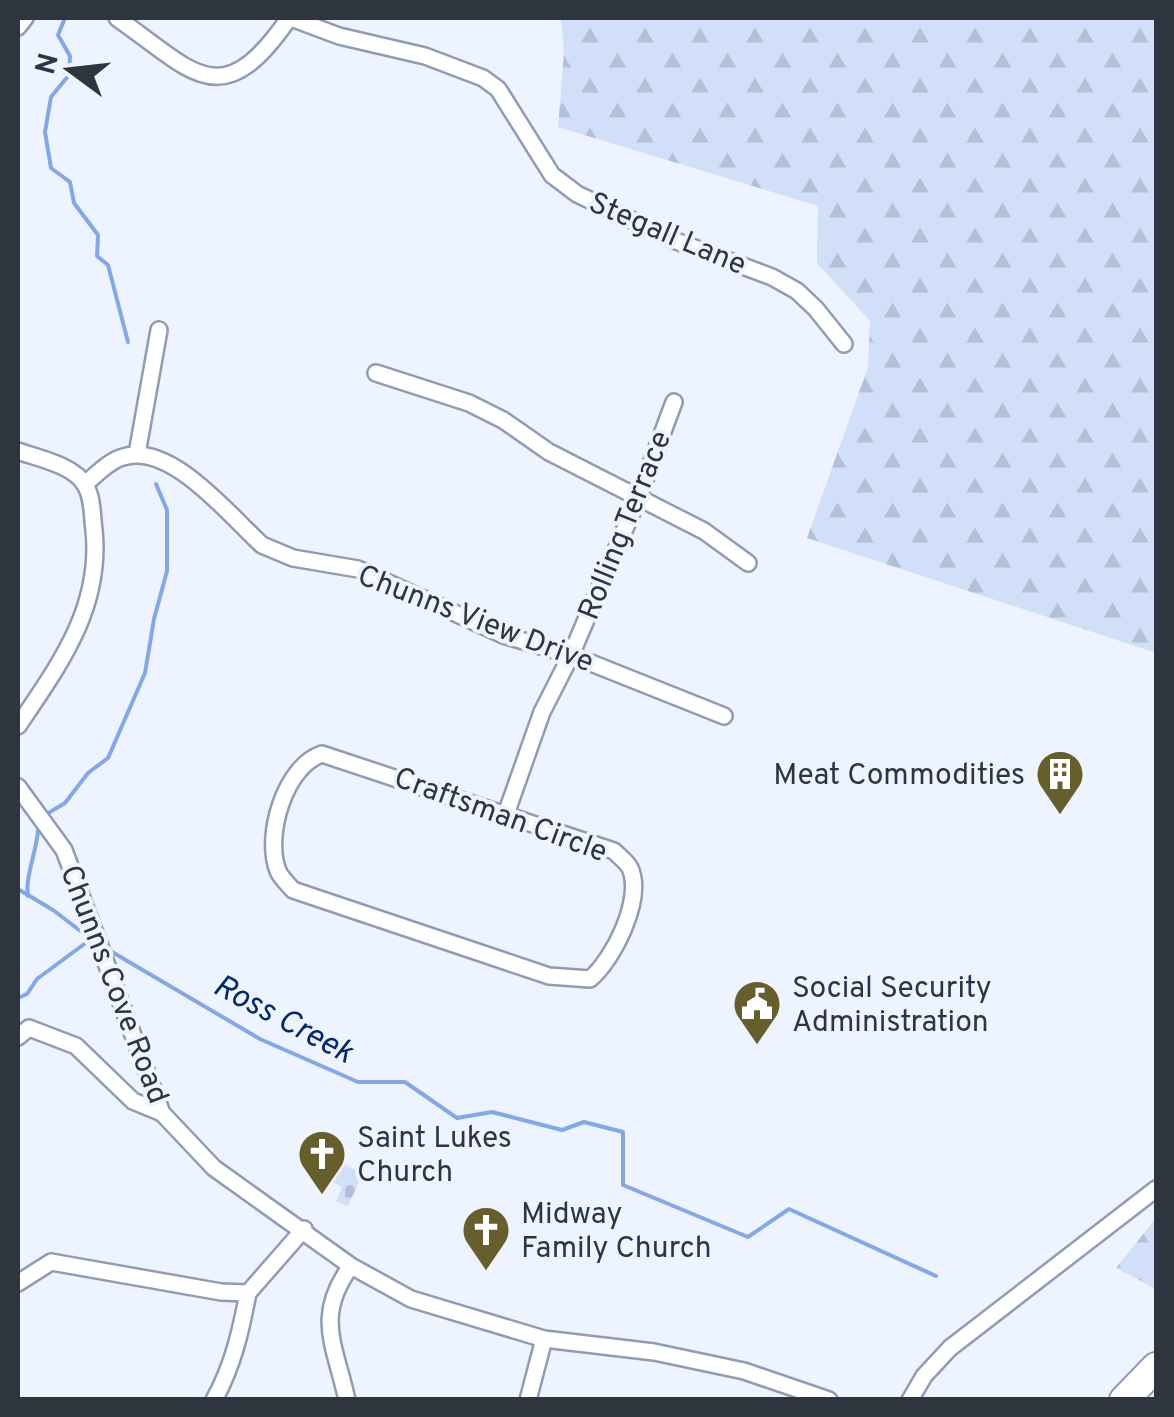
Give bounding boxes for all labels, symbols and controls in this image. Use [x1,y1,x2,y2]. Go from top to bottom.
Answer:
north arrow [20,20,120,120]
text: N [29,50,69,79]
street label: Stegall Lane [583,186,751,285]
street label: Rolling Terrace [572,426,681,626]
street label: Chunns View Drive [352,558,598,682]
building icon: Meat Commodities [1034,748,1086,816]
place label: Meat Commodities [773,758,1025,795]
street label: Craftsman Circle [388,761,612,872]
street label: Chunns Cove Road [50,860,175,1109]
water label: Ross Creek [206,967,360,1075]
place label: Social Security Administration [792,971,992,1042]
public building icon: Social Security Administration [731,978,783,1046]
place label: Saint Lukes Church [357,1121,512,1192]
church icon: Saint Lukes Church [296,1128,348,1196]
place label: Midway Family Church [521,1197,712,1268]
church icon: Midway Family Church [460,1204,512,1272]

